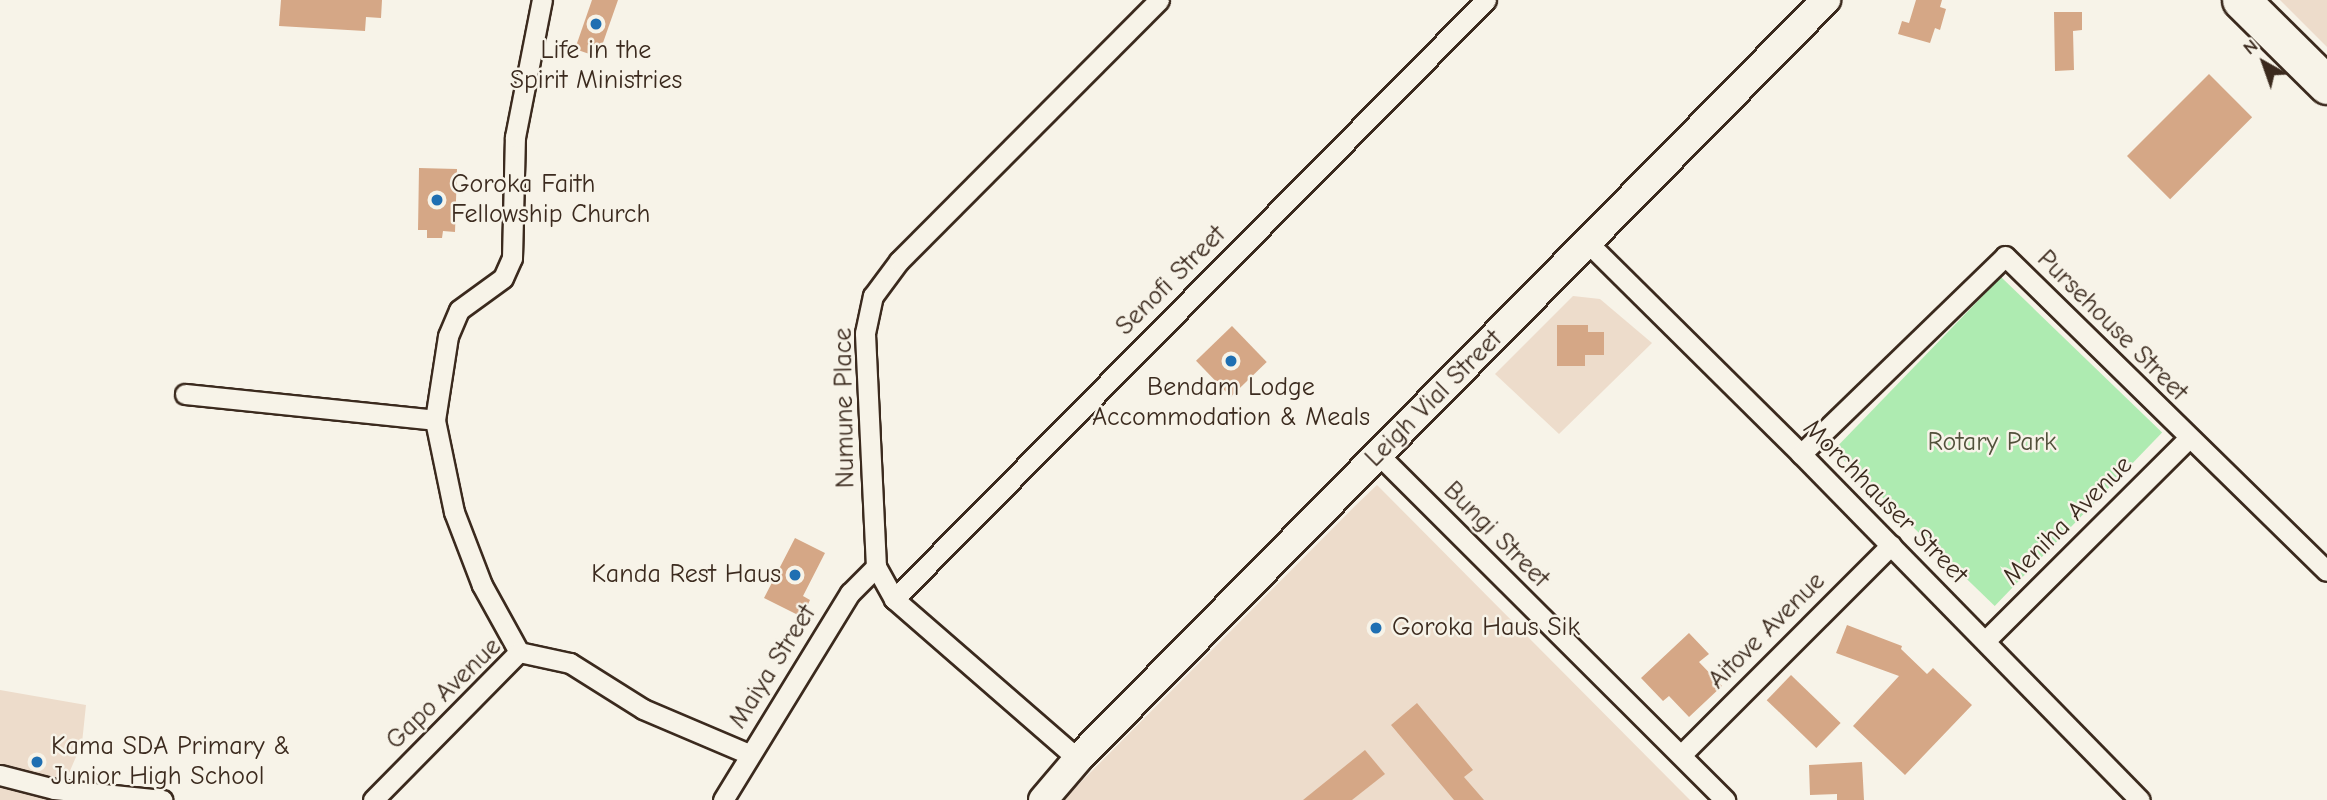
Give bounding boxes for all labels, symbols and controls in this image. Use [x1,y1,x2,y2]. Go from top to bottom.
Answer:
marker: Life in the Spirit Ministries [588,16,604,32]
north arrow [2229,28,2299,98]
place label: Life in the Spirit Ministries [510,35,682,96]
text: N [2239,35,2262,59]
place label: Goroka Faith Fellowship Church [451,169,650,230]
marker: Goroka Faith Fellowship Church [429,192,445,208]
street label: Senofi Street [1110,220,1232,342]
street label: Pursehouse Street [2030,244,2194,408]
street label: Leigh Vial Street [1359,324,1509,474]
street label: Numune Place [828,327,862,489]
marker: Bendam Lodge Accommodation & Meals [1223,353,1239,369]
place label: Bendam Lodge Accommodation & Meals [1092,372,1370,434]
street label: Morchhauser Street [1796,413,1974,591]
park label: Rotary Park [1927,427,2057,459]
street label: Meniha Avenue [1997,450,2139,592]
street label: Bungi Street [1436,475,1556,595]
place label: Kanda Rest Haus [591,559,781,591]
street label: Aitove Avenue [1702,566,1832,696]
marker: Kanda Rest Haus [787,567,803,583]
street label: Maiya Street [723,600,823,734]
place label: Goroka Haus Sik [1392,612,1580,644]
marker: Goroka Haus Sik [1366,618,1386,638]
street label: Gapo Avenue [380,632,508,756]
place label: Kama SDA Primary & Junior High School [51,731,290,792]
marker: Kama SDA Primary & Junior High School [29,754,45,770]

